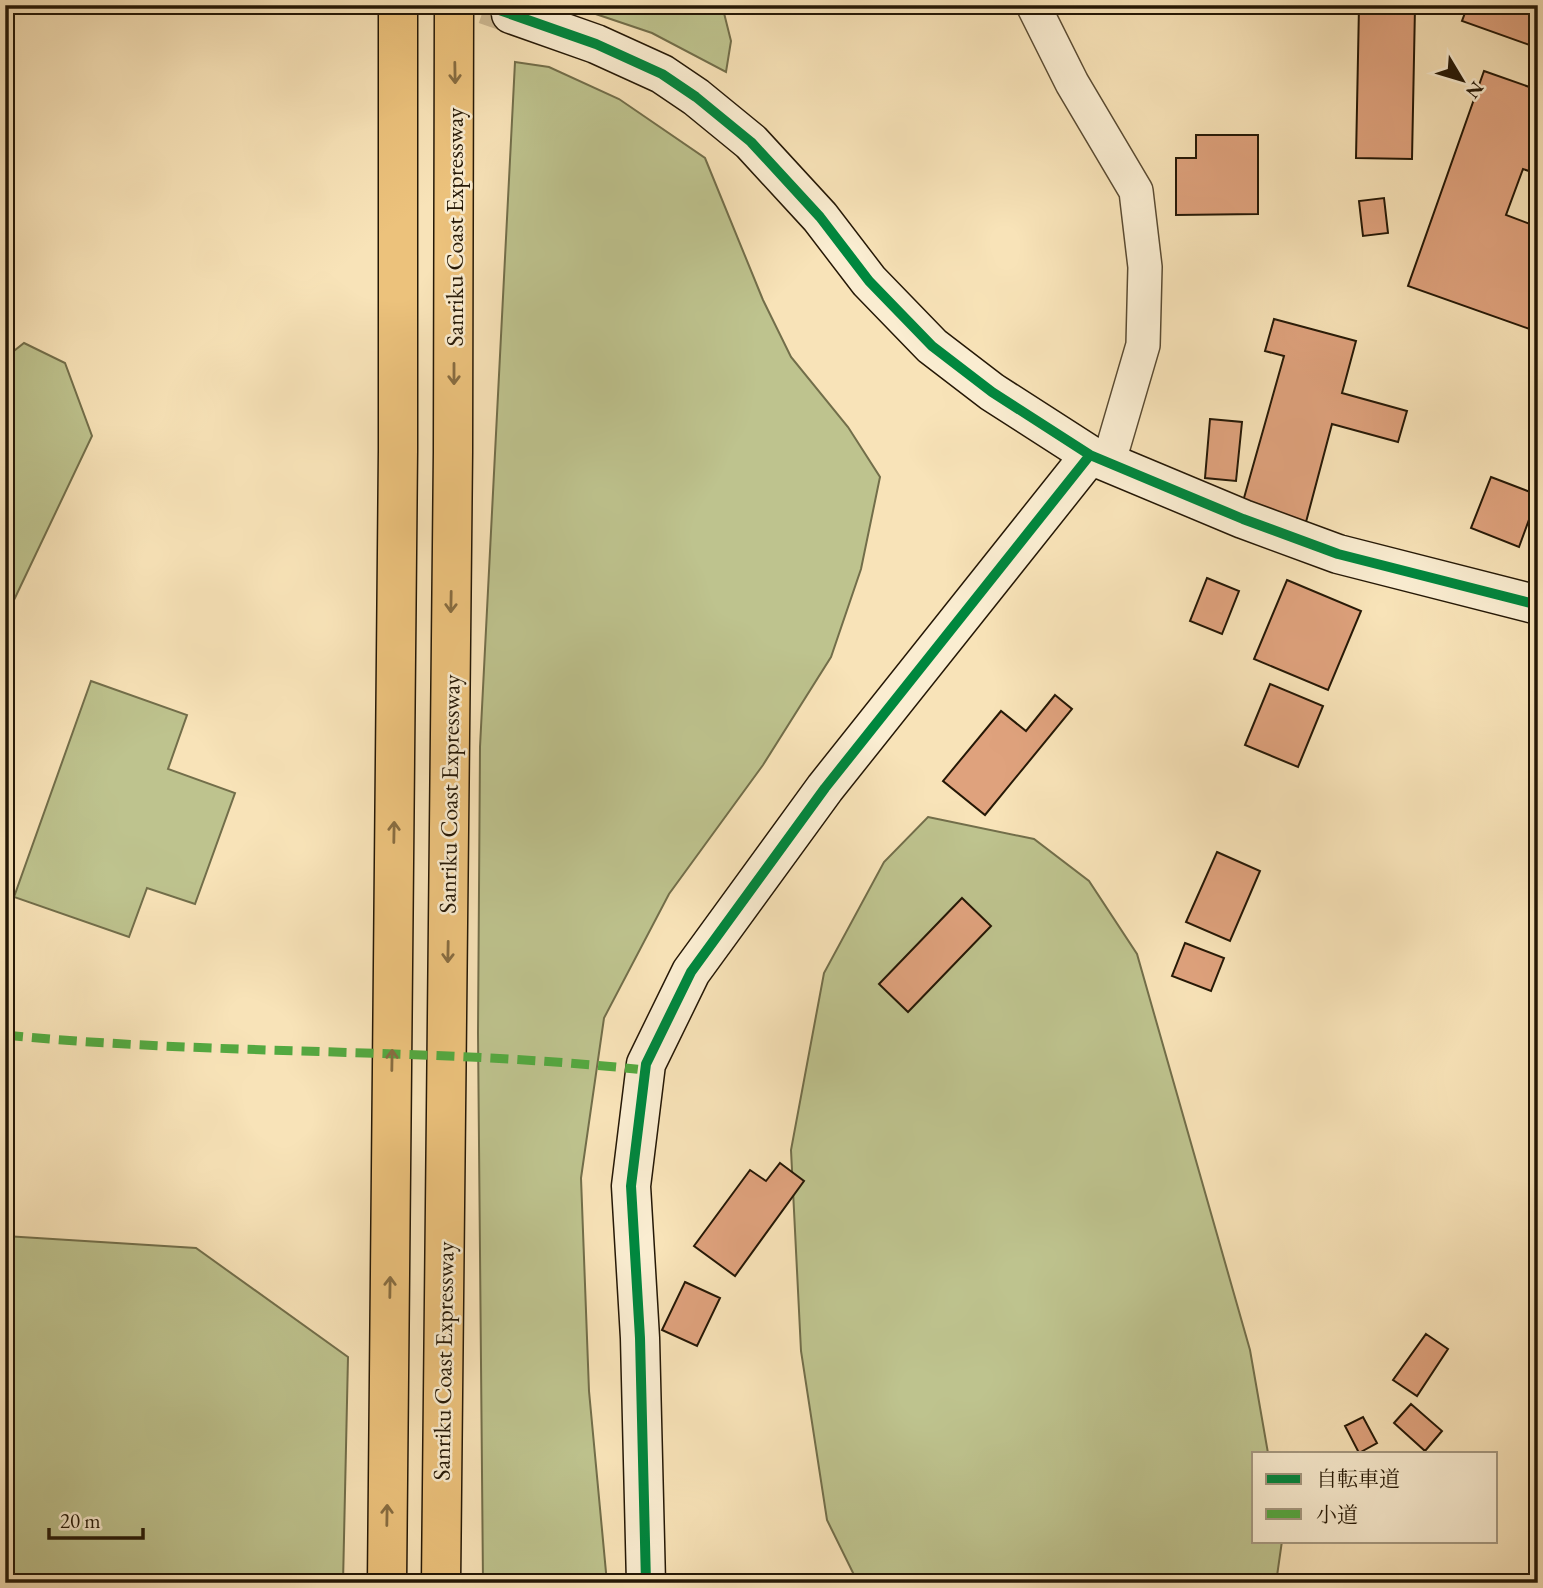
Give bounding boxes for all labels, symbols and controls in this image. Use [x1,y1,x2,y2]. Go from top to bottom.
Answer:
north arrow [1428,46,1498,116]
one-way arrow [448,62,461,85]
text: N [1460,76,1490,104]
street label: Sanriku Coast Expressway [439,107,470,347]
one-way arrow [447,363,460,386]
one-way arrow [445,590,458,613]
street label: Sanriku Coast Expressway [431,674,467,914]
one-way arrow [387,821,401,844]
one-way arrow [441,940,455,963]
one-way arrow [385,1048,399,1071]
street label: Sanriku Coast Expressway [425,1241,461,1481]
one-way arrow [383,1276,396,1299]
legend [1252,1452,1498,1542]
text: 自転車道 [1316,1465,1400,1492]
scale bar [49,1497,144,1541]
text: 小道 [1316,1501,1358,1528]
one-way arrow [380,1503,394,1526]
text: 20 m [60,1507,101,1534]

